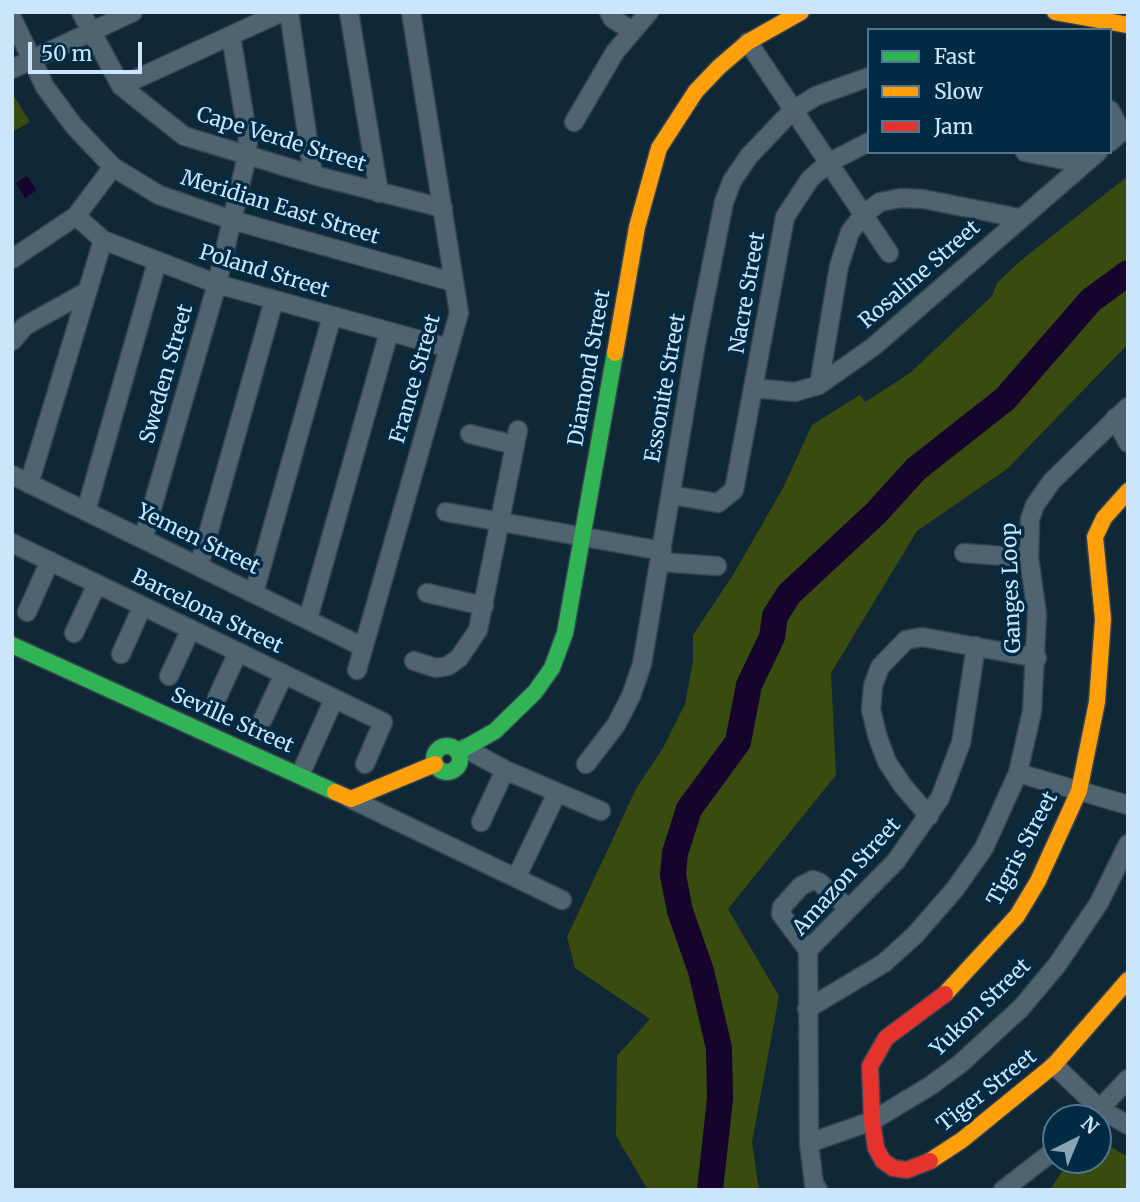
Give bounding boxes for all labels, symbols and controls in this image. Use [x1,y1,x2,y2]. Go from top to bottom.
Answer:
scale bar [32,28,145,72]
legend [867,28,1112,154]
text: 50 m [41,40,92,67]
text: Fast [934,43,976,70]
text: Slow [934,78,983,105]
street label: Cape Verde Street [193,102,369,178]
text: Jam [934,113,973,140]
street label: Meridian East Street [178,166,382,250]
street label: Rosaline Street [854,216,986,334]
street label: Nacre Street [725,230,771,356]
street label: Poland Street [196,240,332,304]
street label: Diamond Street [564,288,616,448]
street label: Sweden Street [135,301,199,447]
street label: France Street [386,312,446,446]
street label: Essonite Street [641,312,691,464]
street label: Yemen Street [133,499,263,581]
street label: Ganges Loop [997,522,1027,654]
street label: Barcelona Street [127,565,287,659]
street label: Seville Street [167,683,297,759]
street label: Tigris Street [982,788,1064,910]
street label: Amazon Street [788,813,906,941]
street label: Yukon Street [926,954,1036,1062]
street label: Tiger Street [932,1044,1042,1138]
north arrow [1042,1104,1112,1174]
text: N [1076,1111,1104,1139]

